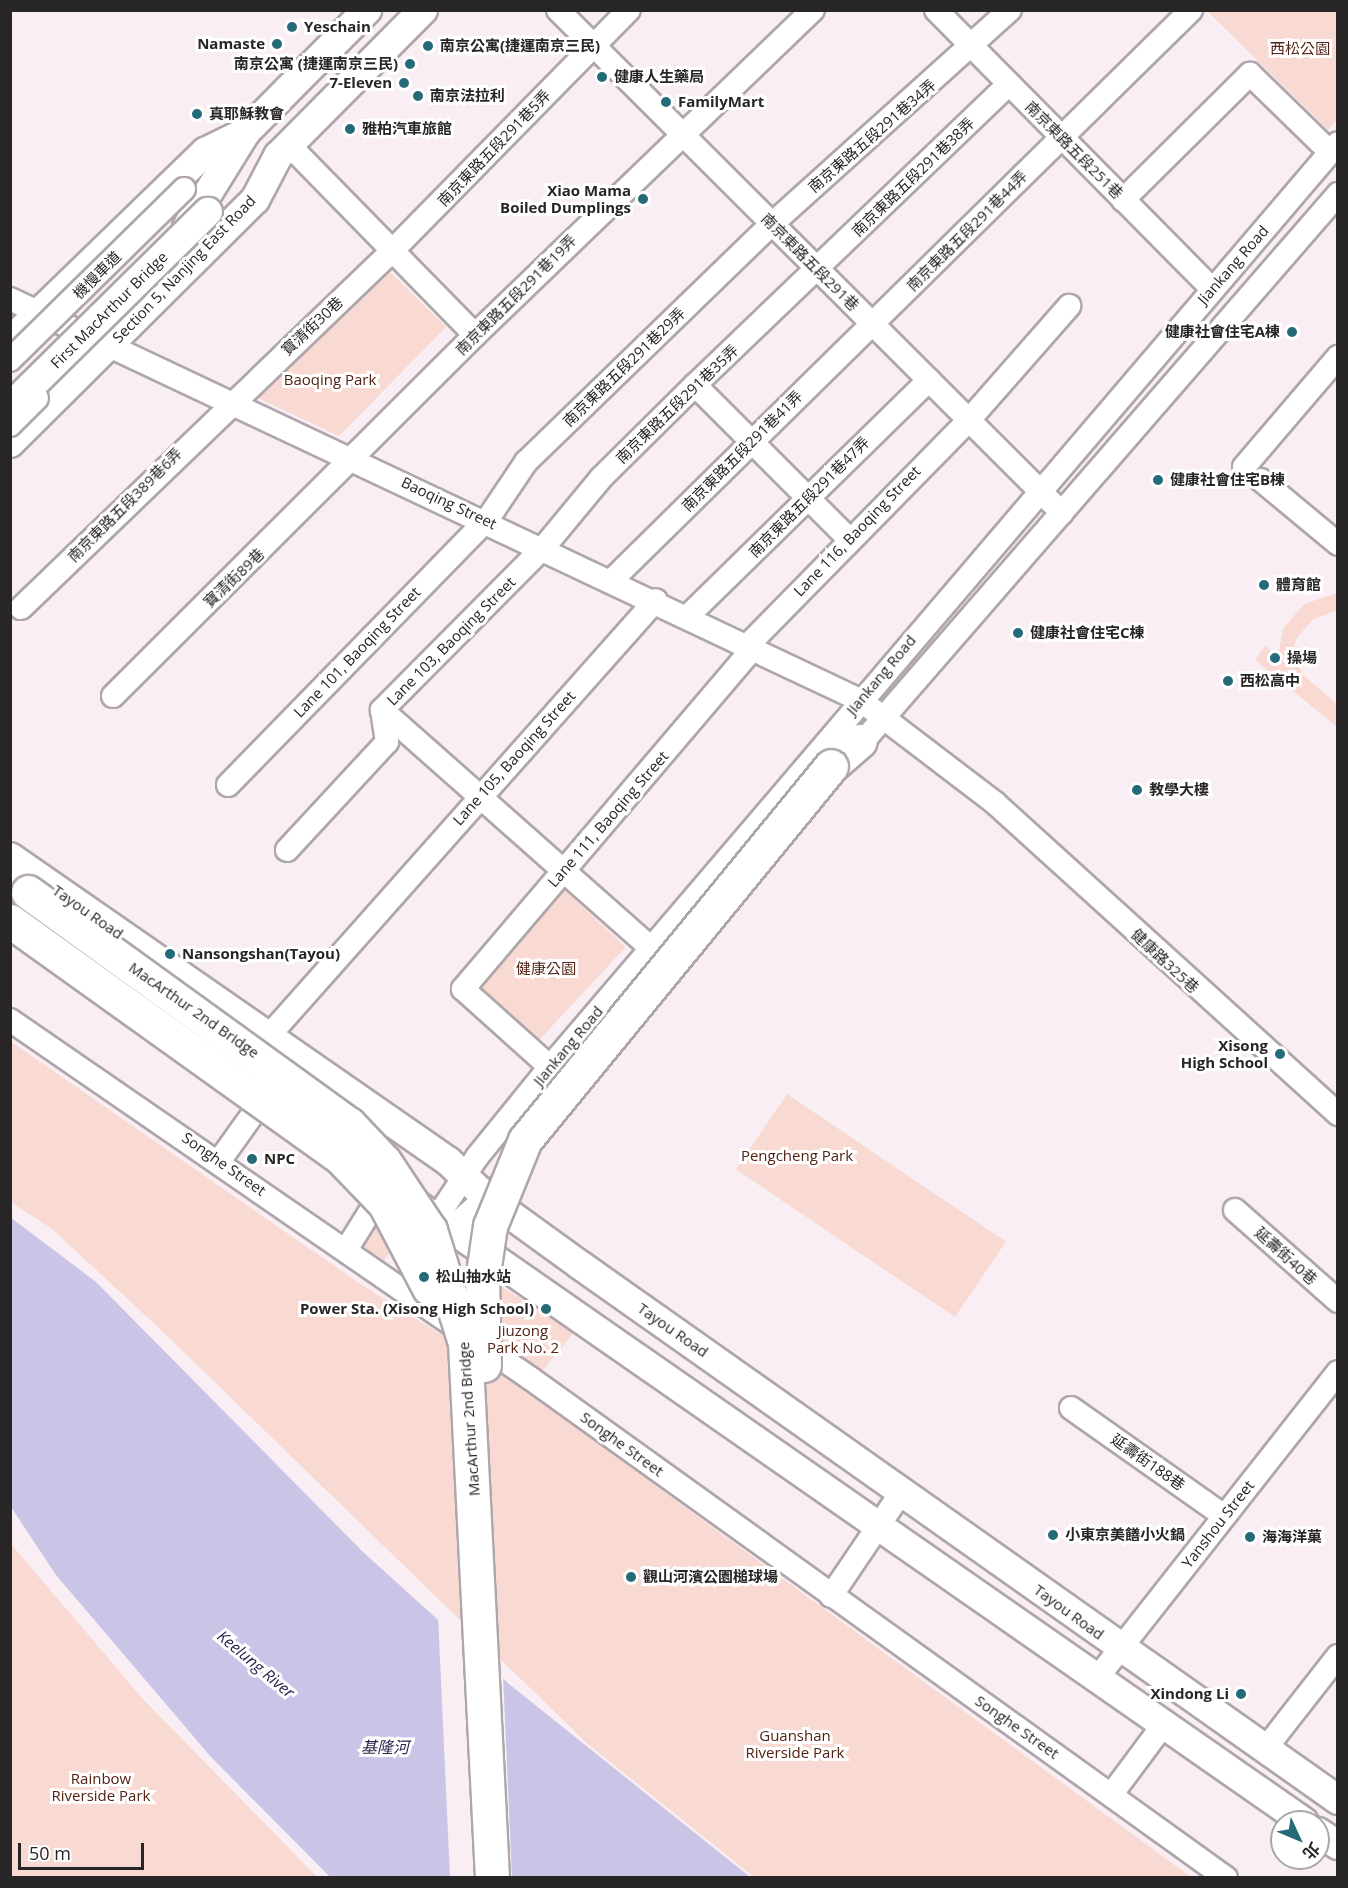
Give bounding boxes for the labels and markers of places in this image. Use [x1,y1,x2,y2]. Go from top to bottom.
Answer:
place label: Yeschain [304,18,371,36]
marker: Yeschain [285,20,299,34]
place label: Namaste [197,35,265,53]
marker: Namaste [270,37,284,51]
place label: 南京公寓(捷運南京三民) [440,37,600,55]
marker: 南京公寓(捷運南京三民) [421,39,435,53]
place label: 南京公寓 (捷運南京三民) [234,55,398,73]
marker: 南京公寓 (捷運南京三民) [403,57,417,71]
place label: 健康人生藥局 [614,68,704,86]
marker: 健康人生藥局 [595,70,609,84]
place label: 7-Eleven [330,74,392,92]
marker: 7-Eleven [397,76,411,90]
place label: 南京法拉利 [430,87,505,105]
marker: 南京法拉利 [411,89,425,103]
place label: FamilyMart [678,93,764,111]
marker: FamilyMart [659,95,673,109]
place label: 真耶穌教會 [209,105,284,123]
marker: 真耶穌教會 [190,107,204,121]
place label: 雅柏汽車旅館 [362,120,452,138]
marker: 雅柏汽車旅館 [343,122,357,136]
place label: Xiao Mama Boiled Dumplings [500,181,631,216]
marker: Xiao Mama Boiled Dumplings [636,192,650,206]
place label: 健康社會住宅A棟 [1165,323,1280,341]
marker: 健康社會住宅A棟 [1285,325,1299,339]
place label: 健康社會住宅B棟 [1170,471,1285,489]
marker: 健康社會住宅B棟 [1151,473,1165,487]
place label: 體育館 [1276,576,1321,594]
marker: 體育館 [1257,578,1271,592]
place label: 健康社會住宅C棟 [1030,624,1145,642]
marker: 健康社會住宅C棟 [1011,626,1025,640]
place label: 操場 [1287,649,1317,667]
marker: 操場 [1268,651,1282,665]
place label: 西松高中 [1240,672,1300,690]
marker: 西松高中 [1221,674,1235,688]
place label: 教學大樓 [1149,781,1209,799]
marker: 教學大樓 [1130,783,1144,797]
place label: Nansongshan(Tayou) [182,945,340,963]
marker: Nansongshan(Tayou) [163,947,177,961]
place label: Xisong High School [1181,1036,1268,1071]
marker: Xisong High School [1273,1047,1287,1061]
place label: NPC [264,1150,295,1168]
marker: NPC [245,1152,259,1166]
place label: 松山抽水站 [436,1268,511,1286]
marker: 松山抽水站 [417,1270,431,1284]
place label: Power Sta. (Xisong High School) [300,1300,534,1318]
marker: Power Sta. (Xisong High School) [539,1302,553,1316]
place label: 小東京美饍小火鍋 [1065,1526,1185,1544]
marker: 小東京美饍小火鍋 [1046,1528,1060,1542]
place label: 海海洋菓 [1262,1528,1322,1546]
marker: 海海洋菓 [1243,1530,1257,1544]
place label: 觀山河濱公園槌球場 [643,1568,778,1586]
marker: 觀山河濱公園槌球場 [624,1570,638,1584]
place label: Xindong Li [1150,1685,1229,1703]
marker: Xindong Li [1234,1687,1248,1701]

